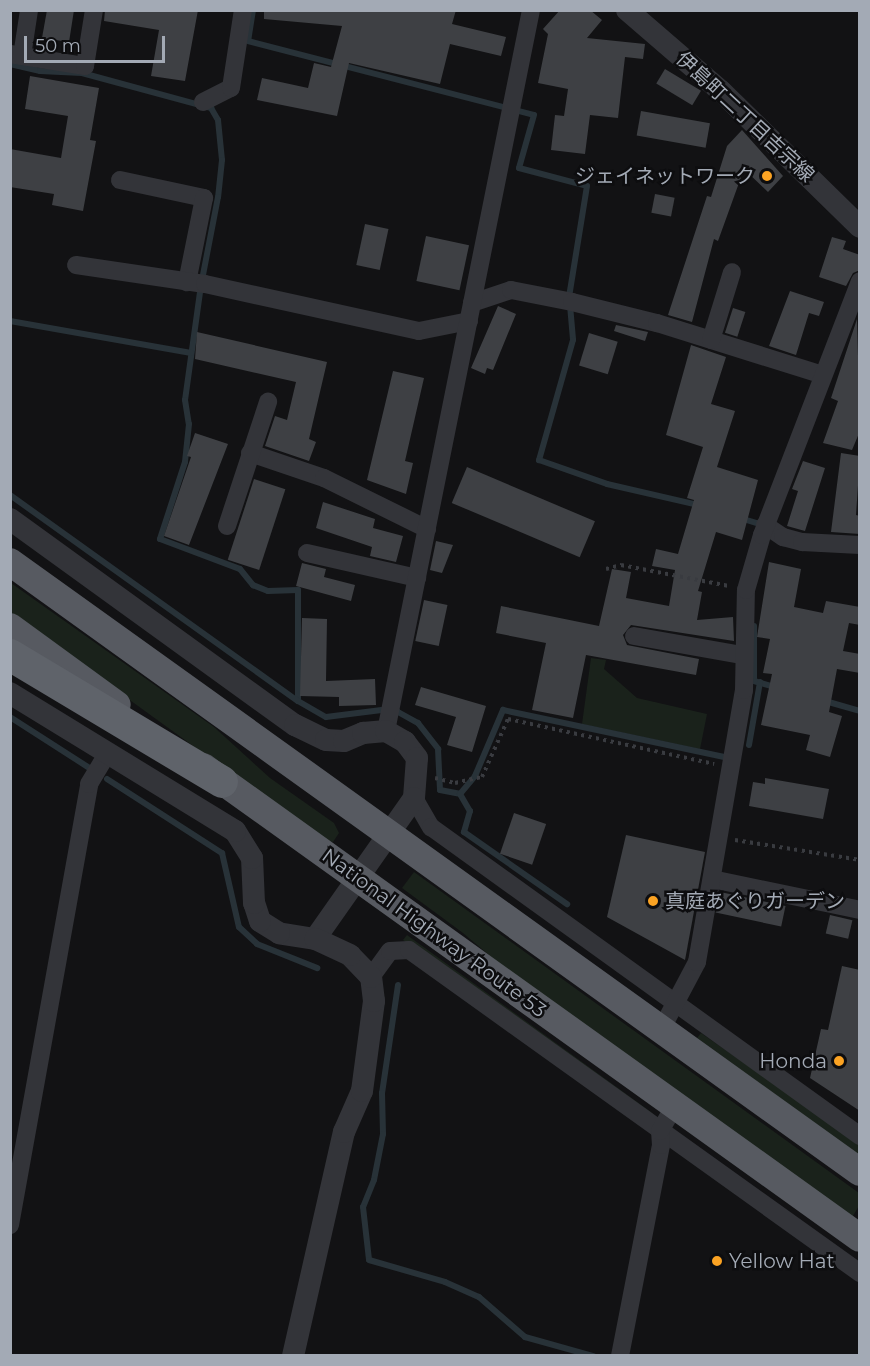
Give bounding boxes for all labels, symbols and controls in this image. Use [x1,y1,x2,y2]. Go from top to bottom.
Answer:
scale bar [27,24,168,62]
text: 50 m [35,35,81,57]
street label: 伊島町二丁目吉宗線 [671,47,819,187]
place label: ジェイネットワーク [575,164,755,188]
marker: ジェイネットワーク [760,169,774,183]
street label: National Highway Route 53 [317,844,551,1022]
place label: 真庭あぐりガーデン [665,889,845,913]
marker: 真庭あぐりガーデン [646,894,660,908]
place label: Honda [759,1049,827,1073]
marker: Honda [832,1054,846,1068]
place label: Yellow Hat [729,1249,835,1273]
marker: Yellow Hat [710,1254,724,1268]

